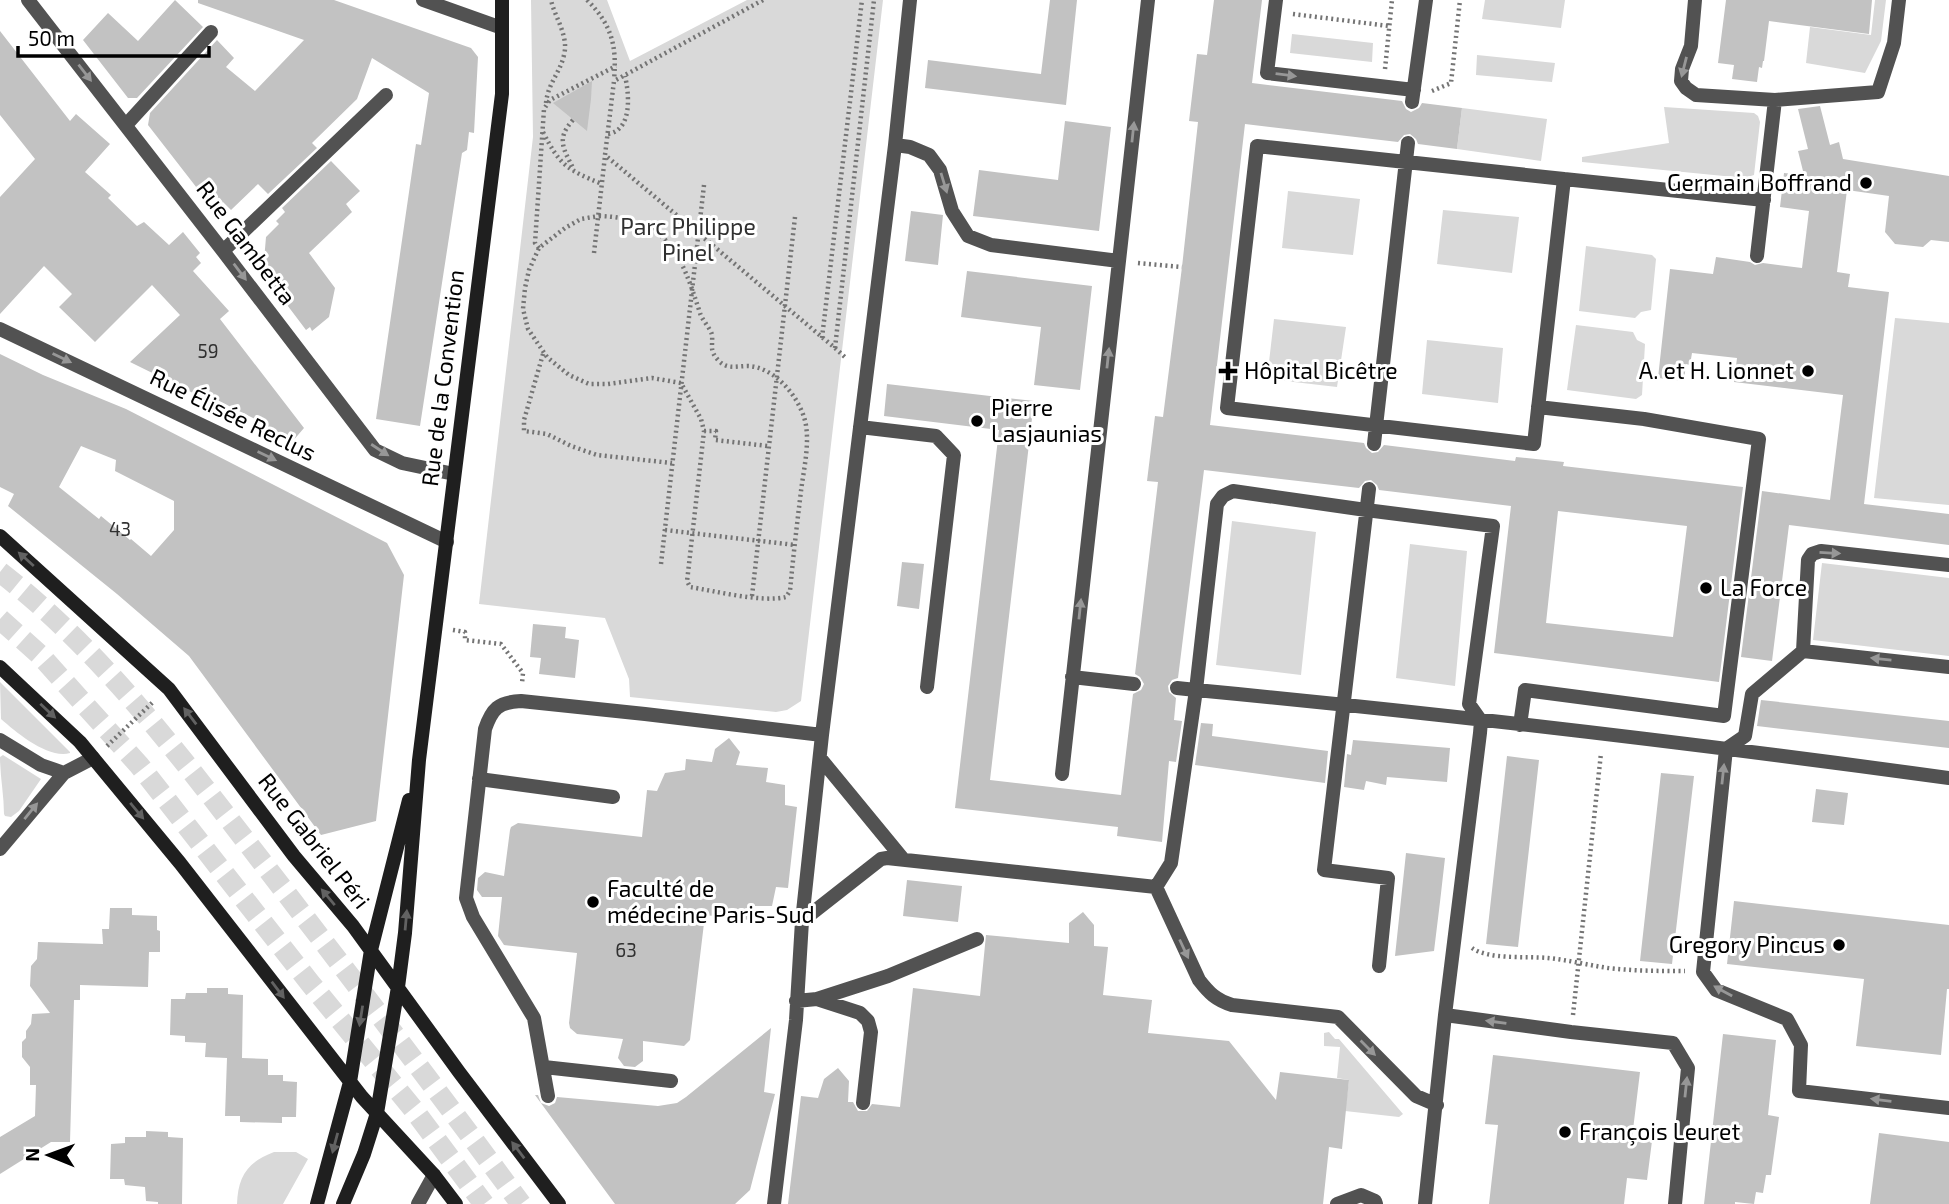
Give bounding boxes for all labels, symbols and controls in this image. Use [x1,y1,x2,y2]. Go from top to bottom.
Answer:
scale bar [18,14,208,58]
text: 50 m [28,25,75,50]
one-way arrow [1678,56,1689,78]
one-way arrow [77,64,92,82]
one-way arrow [1276,70,1298,81]
one-way arrow [1128,121,1139,143]
place label: Germain Boffrand [1667,168,1852,196]
one-way arrow [939,173,949,194]
street label: Rue Gambetta [191,175,302,310]
marker: Germain Boffrand [1858,175,1874,191]
park label: Parc Philippe Pinel [620,212,756,266]
one-way arrow [232,263,246,281]
street label: Rue de la Convention [415,268,469,488]
house number: 59 [197,339,219,362]
one-way arrow [1103,347,1114,369]
one-way arrow [52,352,72,364]
place label: Hôpital Bicêtre [1244,356,1398,384]
place label: A. et H. Lionnet [1639,356,1794,384]
marker: Hôpital Bicêtre [1218,361,1238,381]
street label: Rue Élisée Reclus [146,362,321,466]
marker: A. et H. Lionnet [1800,363,1816,379]
place label: Pierre Lasjaunias [991,393,1102,447]
marker: Pierre Lasjaunias [969,413,985,429]
one-way arrow [370,444,390,457]
one-way arrow [257,450,277,462]
house number: 43 [109,517,131,540]
one-way arrow [1819,547,1841,558]
one-way arrow [17,551,35,567]
place label: La Force [1720,573,1807,601]
marker: La Force [1698,580,1714,596]
one-way arrow [1075,598,1086,620]
one-way arrow [1870,654,1892,665]
one-way arrow [39,703,56,719]
one-way arrow [182,708,197,726]
one-way arrow [1718,763,1729,785]
street label: Rue Gabriel Péri [253,767,376,914]
one-way arrow [24,802,39,820]
one-way arrow [129,802,144,819]
place label: Faculté de médecine Paris-Sud [607,874,815,928]
one-way arrow [321,888,336,906]
marker: Faculté de médecine Paris-Sud [585,894,601,910]
one-way arrow [401,908,412,930]
place label: Gregory Pincus [1669,930,1825,958]
marker: Gregory Pincus [1831,937,1847,953]
house number: 63 [615,938,637,961]
one-way arrow [1178,939,1190,959]
one-way arrow [270,980,285,998]
one-way arrow [1713,985,1733,997]
one-way arrow [355,1005,366,1027]
one-way arrow [1485,1016,1507,1027]
one-way arrow [1360,1039,1377,1056]
one-way arrow [1681,1076,1692,1098]
one-way arrow [1870,1095,1892,1106]
place label: François Leuret [1579,1117,1740,1146]
north arrow [14,1120,84,1190]
marker: François Leuret [1557,1124,1573,1140]
one-way arrow [329,1133,339,1154]
one-way arrow [511,1141,525,1159]
text: N [20,1148,43,1162]

